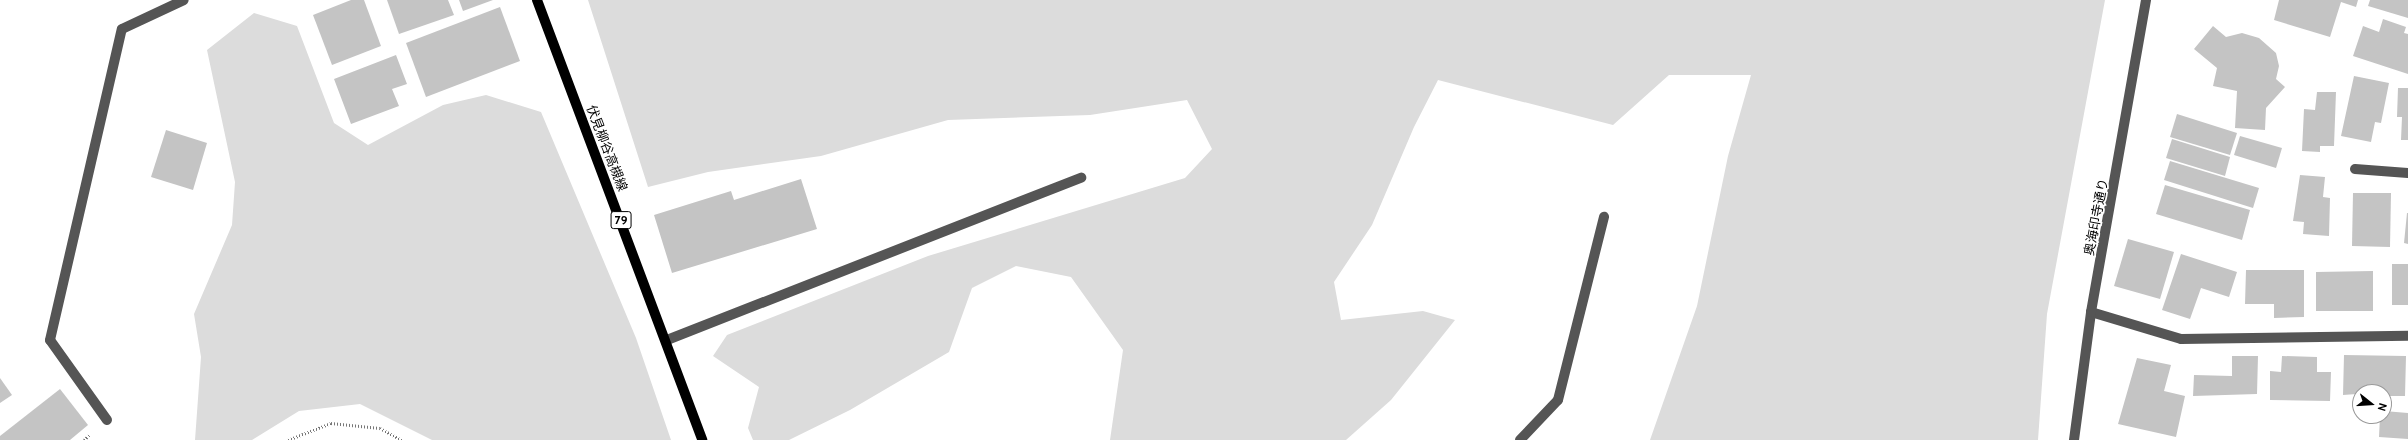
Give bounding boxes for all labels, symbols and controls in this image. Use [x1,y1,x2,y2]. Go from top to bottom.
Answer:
street label: 伏見柳谷高槻線 [583,103,631,193]
street label: 奥海印寺通り [2081,177,2111,257]
road number: 79 [610,210,632,230]
north arrow [2352,384,2392,424]
text: N [2375,401,2390,413]

